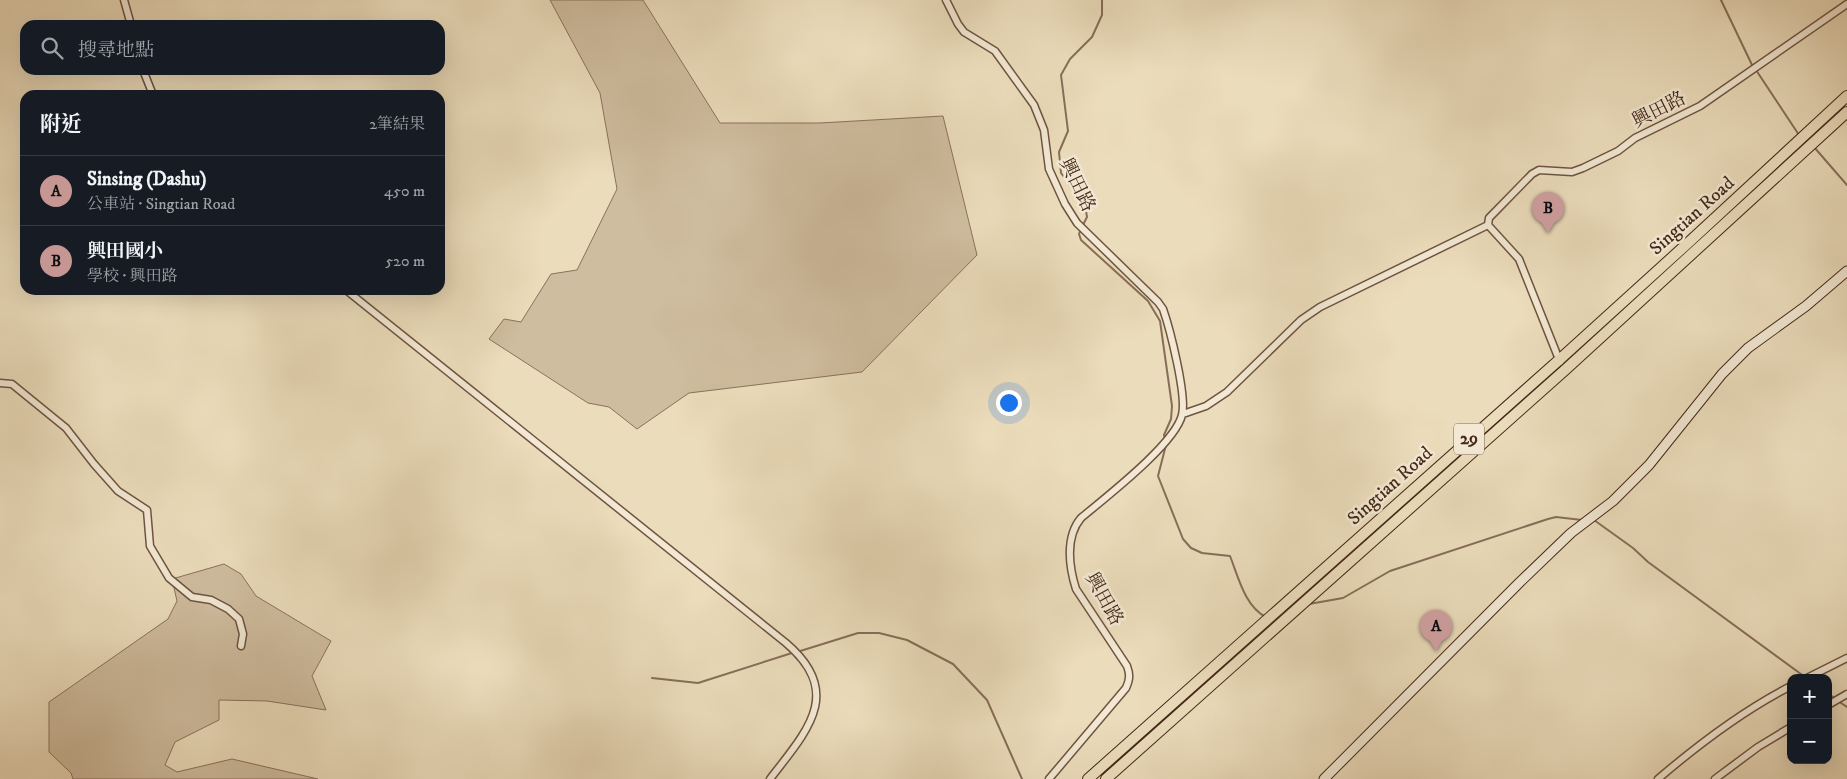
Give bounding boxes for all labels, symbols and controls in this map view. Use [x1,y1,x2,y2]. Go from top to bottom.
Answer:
search box [20,20,445,75]
icon: search [38,34,66,62]
text: 搜尋地點 [78,39,154,62]
street label: 興田路 [1628,87,1690,133]
text: 附近 [40,112,82,138]
text: 2筆結果 [369,114,425,134]
street label: 興田路 [1054,154,1100,216]
text: Sinsing (Dashu) [87,168,207,191]
street label: Singtian Road [1645,172,1740,260]
text: A [51,181,61,201]
text: 450 m [384,181,425,201]
pin: B [1532,192,1564,233]
text: 公車站 · Singtian Road [87,194,235,214]
text: 興田國小 [87,240,163,263]
text: B [51,251,61,271]
text: 520 m [385,251,425,271]
text: 學校 · 興田路 [87,266,178,286]
your location [996,390,1022,416]
road number: 29 [1454,424,1484,454]
street label: Singtian Road [1343,442,1438,530]
street label: 興田路 [1080,568,1128,630]
pin: A [1420,610,1452,651]
map controls [1787,674,1832,764]
button: + [1787,674,1832,719]
button: − [1787,719,1832,764]

